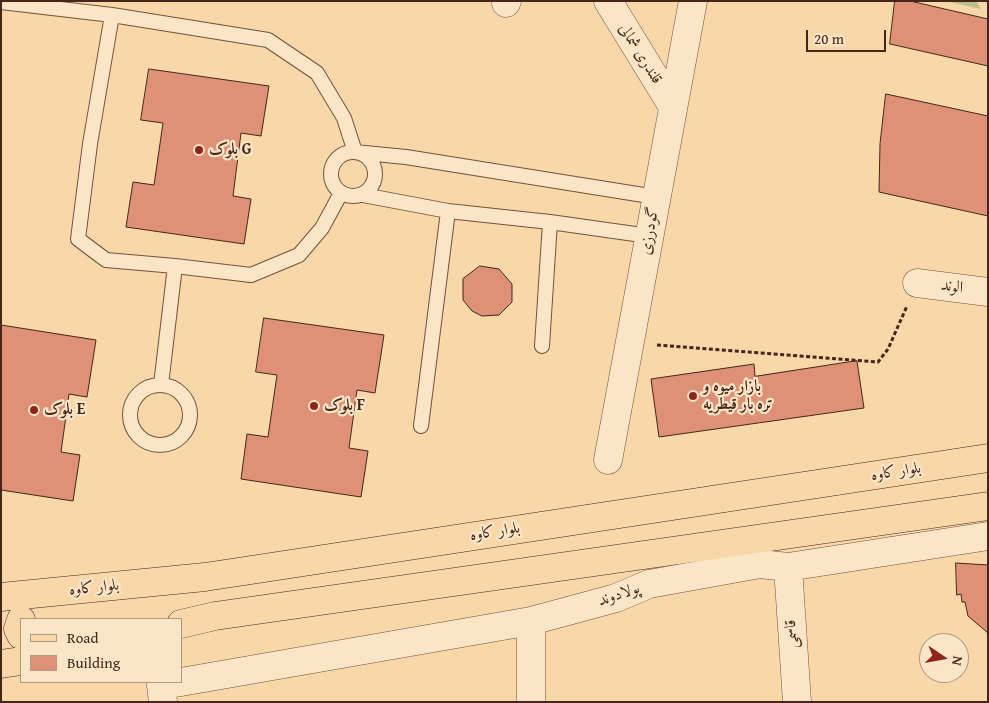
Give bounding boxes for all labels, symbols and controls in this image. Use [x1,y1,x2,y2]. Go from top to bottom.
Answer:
street label: قلندری شمالی [614,20,666,88]
scale bar [809,20,889,52]
text: 20 m [814,28,844,49]
place label: بلوک G [209,140,251,160]
marker: بلوک G [193,144,205,156]
street label: گودرزی [636,206,664,256]
street label: الوند [940,276,964,298]
place label: بازار میوه و تره بار قیطریه [703,377,773,415]
marker: بازار میوه و تره بار قیطریه [687,390,699,402]
place label: بلوک F [324,396,365,416]
place label: بلوک E [44,400,85,420]
marker: بلوک F [308,400,320,412]
marker: بلوک E [28,404,40,416]
street label: بلوار کاوه [870,459,922,485]
street label: بلوار کاوه [469,519,521,545]
street label: بلوار کاوه [68,576,120,600]
street label: پولادوند [596,579,642,611]
legend [20,618,182,683]
street label: قاسمی [781,619,803,649]
text: Road [67,627,98,648]
north arrow [919,633,969,683]
text: Building [67,652,120,673]
text: N [947,654,968,668]

